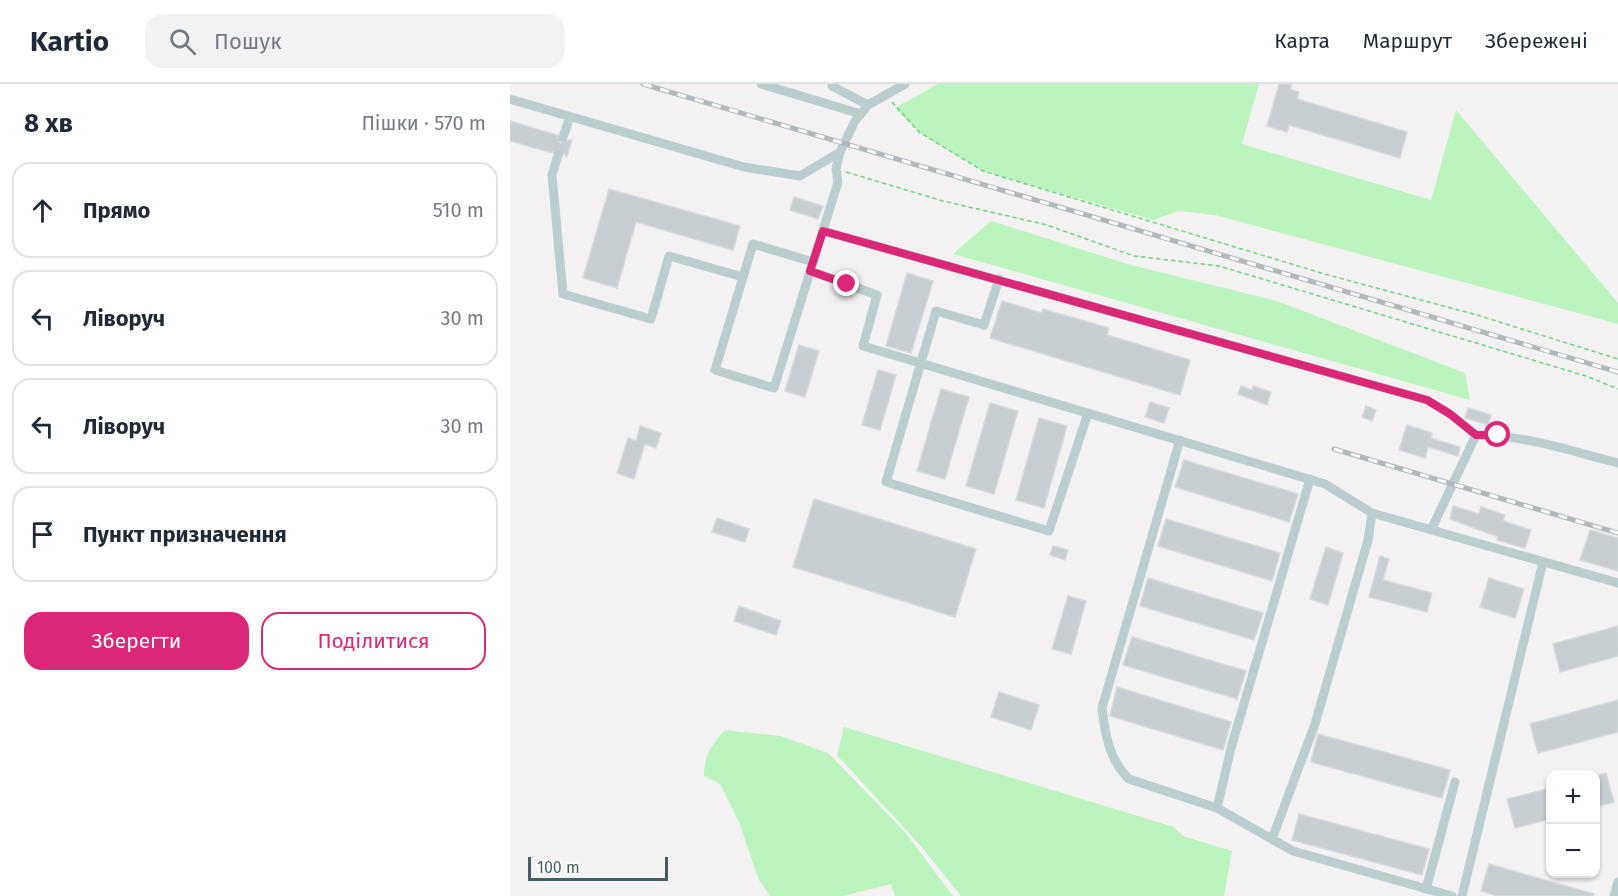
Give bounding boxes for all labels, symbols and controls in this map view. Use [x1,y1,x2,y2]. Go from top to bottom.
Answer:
search box [145,14,565,68]
text: Kartio [30,25,109,58]
icon: search [166,25,199,58]
text: Пошук [214,28,282,55]
text: Карта [1274,28,1330,54]
text: Маршрут [1363,28,1452,54]
text: Збережені [1485,28,1588,54]
text: 8 хв [24,108,73,139]
text: Пішки · 570 m [361,111,486,135]
icon: ahead [26,194,59,227]
text: Прямо [83,197,150,224]
text: 510 m [433,198,484,222]
route end [833,270,859,296]
icon: left [26,302,59,335]
text: Ліворуч [83,305,165,332]
text: 30 m [440,306,484,330]
icon: left [26,410,59,443]
text: Ліворуч [83,413,165,440]
text: 30 m [440,414,484,438]
route start [1484,421,1510,447]
icon: arrive [26,518,59,551]
text: Пункт призначення [83,521,287,548]
button: Зберегти [24,612,249,670]
button: Поділитися [261,612,486,670]
map controls [1546,770,1600,878]
button: + [1546,770,1600,824]
button: − [1546,824,1600,878]
scale bar [528,854,668,882]
text: 100 m [537,858,580,877]

